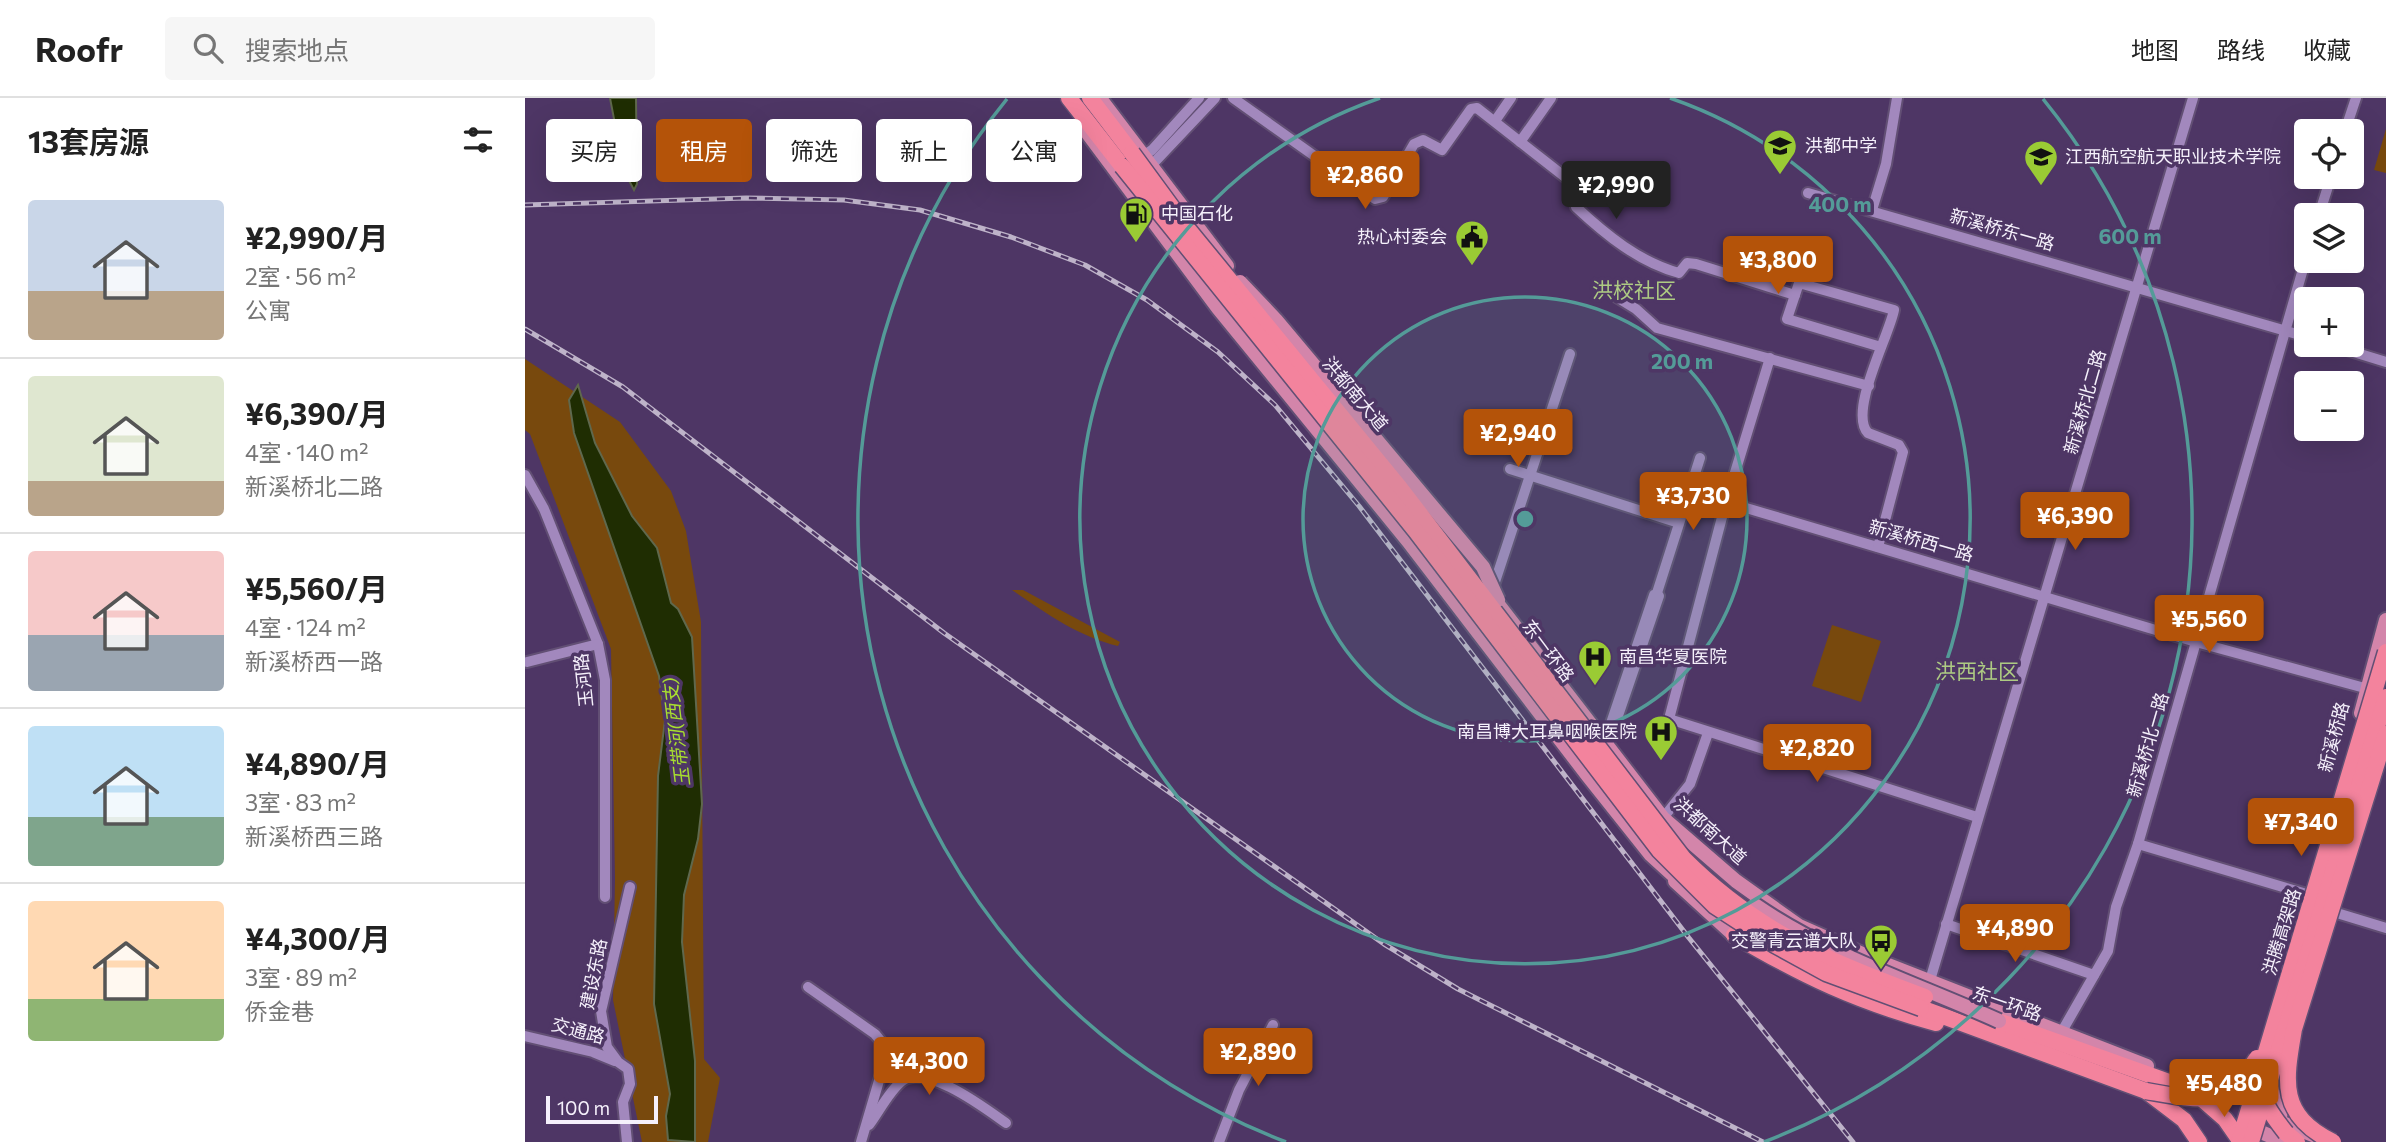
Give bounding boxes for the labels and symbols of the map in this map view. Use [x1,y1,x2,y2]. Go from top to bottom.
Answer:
school or university icon: 洪都中学 [1761,127,1799,176]
place label: 洪都中学 [1805,134,1877,156]
school or university icon: 江西航空航天职业技术学院 [2022,138,2060,187]
place label: 江西航空航天职业技术学院 [2065,145,2281,167]
pin: ¥2,860 [1308,152,1422,211]
pin: ¥2,990 [1559,162,1673,221]
text: 400 m [1808,191,1872,216]
fuel station icon: 中国石化 [1117,195,1155,244]
place label: 中国石化 [1161,202,1233,224]
street label: 新溪桥东一路 [1947,204,2057,254]
public building icon: 热心村委会 [1453,218,1491,267]
text: 600 m [2098,223,2162,248]
place label: 热心村委会 [1357,225,1447,247]
pin: ¥3,800 [1721,236,1835,296]
district label: 洪校社区 [1592,277,1676,302]
street label: 新溪桥北二路 [2059,347,2109,457]
text: 200 m [1651,348,1713,373]
street label: 洪都南大道 [1318,352,1393,435]
pin: ¥2,940 [1461,410,1575,469]
pin: ¥3,730 [1636,472,1750,532]
pin: ¥6,390 [2018,492,2132,552]
centre of rings [1513,507,1537,531]
street label: 新溪桥西一路 [1866,515,1976,565]
pin: ¥5,560 [2152,596,2266,655]
street label: 东一环路 [1518,615,1579,686]
hospital icon: 南昌华夏医院 [1576,638,1614,687]
place label: 南昌华夏医院 [1619,645,1727,667]
street label: 玉河路 [569,652,597,708]
district label: 洪西社区 [1935,658,2019,683]
water label: 玉带河(西支) [657,676,694,788]
street label: 新溪桥北一路 [2122,690,2172,800]
street label: 新溪桥路 [2313,699,2353,774]
hospital icon: 南昌博大耳鼻咽喉医院 [1642,713,1680,762]
place label: 南昌博大耳鼻咽喉医院 [1457,720,1637,742]
pin: ¥2,820 [1760,724,1874,784]
street label: 洪都南大道 [1670,792,1751,869]
pin: ¥7,340 [2244,798,2358,858]
street label: 洪腾高架路 [2257,885,2305,978]
pin: ¥4,890 [1958,904,2072,964]
bus stop icon: 交警青云谱大队 [1862,922,1900,971]
place label: 交警青云谱大队 [1731,929,1857,951]
street label: 建设东路 [575,936,611,1011]
street label: 东一环路 [1970,981,2045,1025]
street label: 交通路 [549,1012,607,1048]
pin: ¥2,890 [1201,1028,1315,1088]
pin: ¥4,300 [872,1038,986,1097]
pin: ¥5,480 [2167,1060,2281,1119]
scale bar [546,1093,658,1125]

